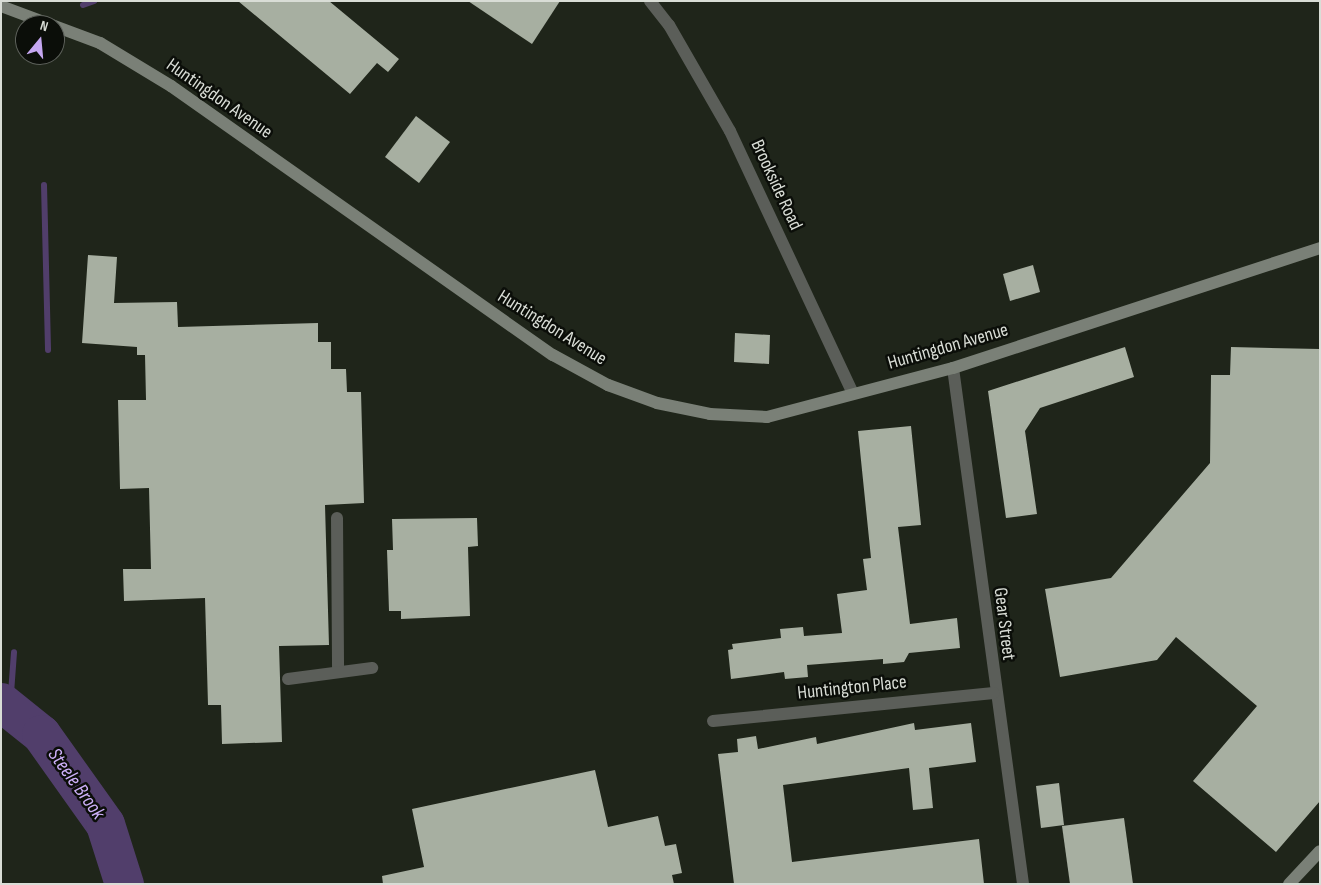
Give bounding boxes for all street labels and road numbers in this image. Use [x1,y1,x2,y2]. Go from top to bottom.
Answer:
street label: Huntingdon Avenue [162,54,276,144]
street label: Brookside Road [745,136,807,234]
street label: Huntingdon Avenue [493,285,611,371]
street label: Huntingdon Avenue [885,319,1011,375]
street label: Gear Street [988,586,1020,662]
street label: Huntington Place [796,671,908,705]

